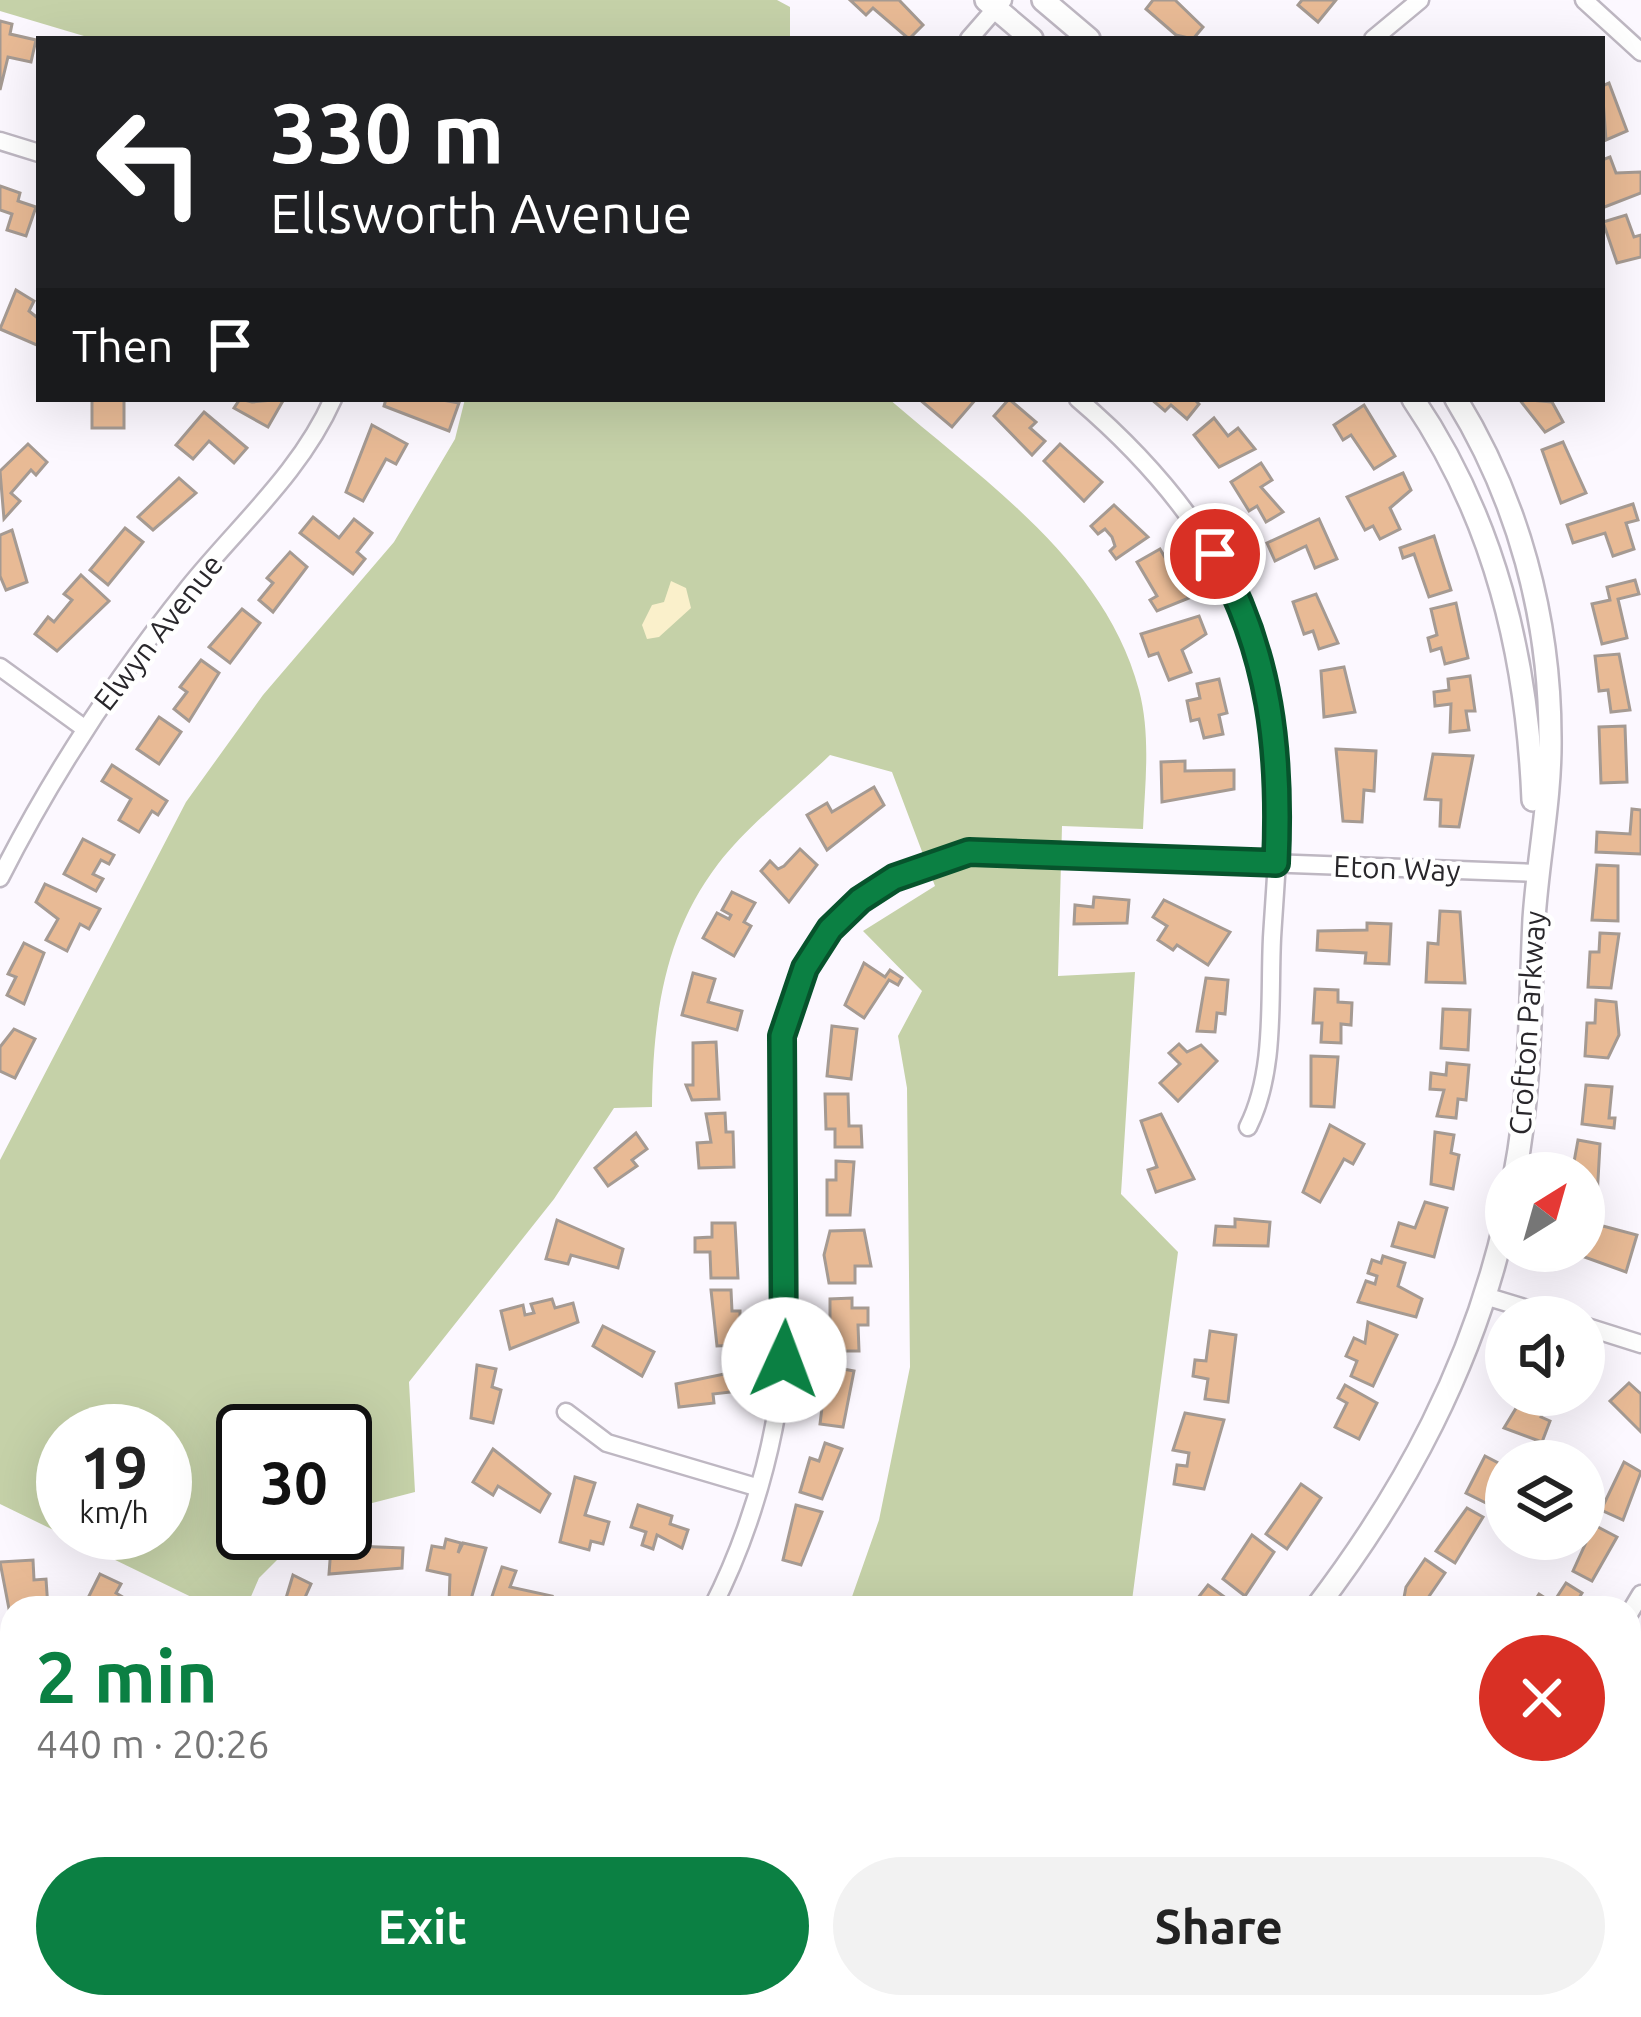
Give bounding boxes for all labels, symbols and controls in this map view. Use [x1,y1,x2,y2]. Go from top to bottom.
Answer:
icon: left [72,84,228,240]
text: 330 m [270,85,504,179]
text: Ellsworth Avenue [270,183,692,243]
icon: arrive [197,312,263,378]
text: Then [72,320,173,371]
pin [1164,503,1266,605]
icon: arrive [1182,521,1248,587]
street label: Elwyn Avenue [87,547,229,717]
street label: Eton Way [1333,849,1461,887]
street label: Crofton Parkway [1502,910,1552,1136]
north arrow [1485,1152,1605,1272]
map controls [1485,1152,1605,1560]
button: sound [1485,1296,1605,1416]
position arrow [721,1297,847,1423]
speed limit sign: 30 [216,1404,372,1560]
text: 19 [80,1433,148,1500]
button: layers [1485,1440,1605,1560]
text: km/h [79,1495,149,1529]
button: close [1479,1635,1605,1761]
text: 2 min [36,1636,218,1717]
text: 440 m · 20:26 [36,1722,270,1765]
button: Exit [36,1857,809,1995]
button: Share [833,1857,1605,1995]

